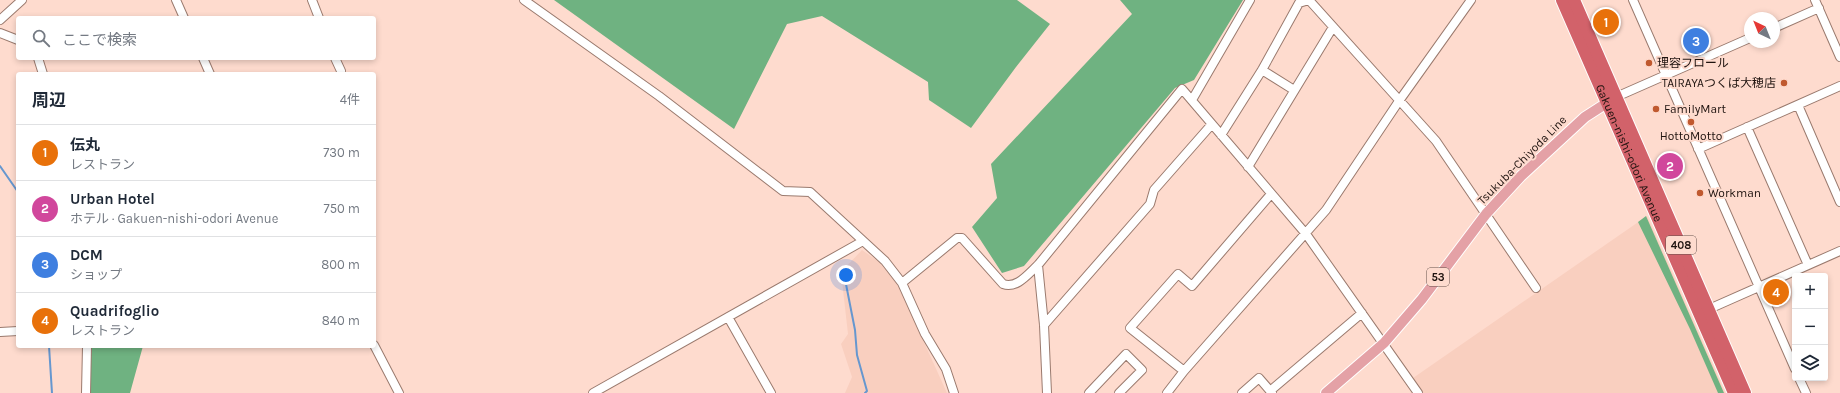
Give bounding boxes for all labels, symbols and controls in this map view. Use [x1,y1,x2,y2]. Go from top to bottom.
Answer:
pin: 1 [1593,7,1619,37]
north arrow [1744,12,1780,48]
search box [16,16,376,60]
pin: 3 [1683,26,1709,56]
icon: search [30,27,52,49]
text: ここで検索 [62,31,137,49]
place label: 理容フロール [1657,56,1729,70]
marker: 理容フロール [1644,58,1654,68]
place label: TAIRAYAつくば大穂店 [1662,76,1776,90]
marker: TAIRAYAつくば大穂店 [1779,78,1789,88]
street label: Gakuen-nishi-odori Avenue [1593,82,1665,224]
text: 周辺 [32,90,66,110]
text: 4件 [340,92,360,107]
place label: FamilyMart [1664,102,1726,116]
marker: FamilyMart [1651,104,1661,114]
street label: Tsukuba-Chiyoda Line [1475,113,1569,207]
marker: HottoMotto [1686,117,1696,127]
place label: HottoMotto [1660,129,1722,143]
text: 伝丸 [70,136,100,154]
text: 1 [43,145,47,160]
text: 730 m [323,145,360,160]
pin: 2 [1657,151,1683,181]
text: レストラン [70,157,135,172]
place label: Workman [1708,186,1761,200]
marker: Workman [1695,188,1705,198]
text: Urban Hotel [70,190,155,208]
text: 2 [41,201,49,216]
text: 750 m [324,201,360,216]
text: ホテル · Gakuen-nishi-odori Avenue [70,211,278,226]
road number: 408 [1666,236,1696,254]
text: DCM [70,246,103,264]
text: 3 [41,257,49,272]
text: 800 m [321,257,360,272]
your location [836,265,856,285]
text: ショップ [70,267,122,282]
road number: 53 [1427,268,1449,286]
map controls [1792,273,1828,381]
button: + [1792,273,1828,309]
pin: 4 [1763,277,1789,307]
text: Quadrifoglio [70,302,159,320]
button: − [1792,309,1828,345]
text: 4 [41,313,49,328]
text: 840 m [322,313,360,328]
text: レストラン [70,323,135,338]
button: layers [1792,345,1828,381]

